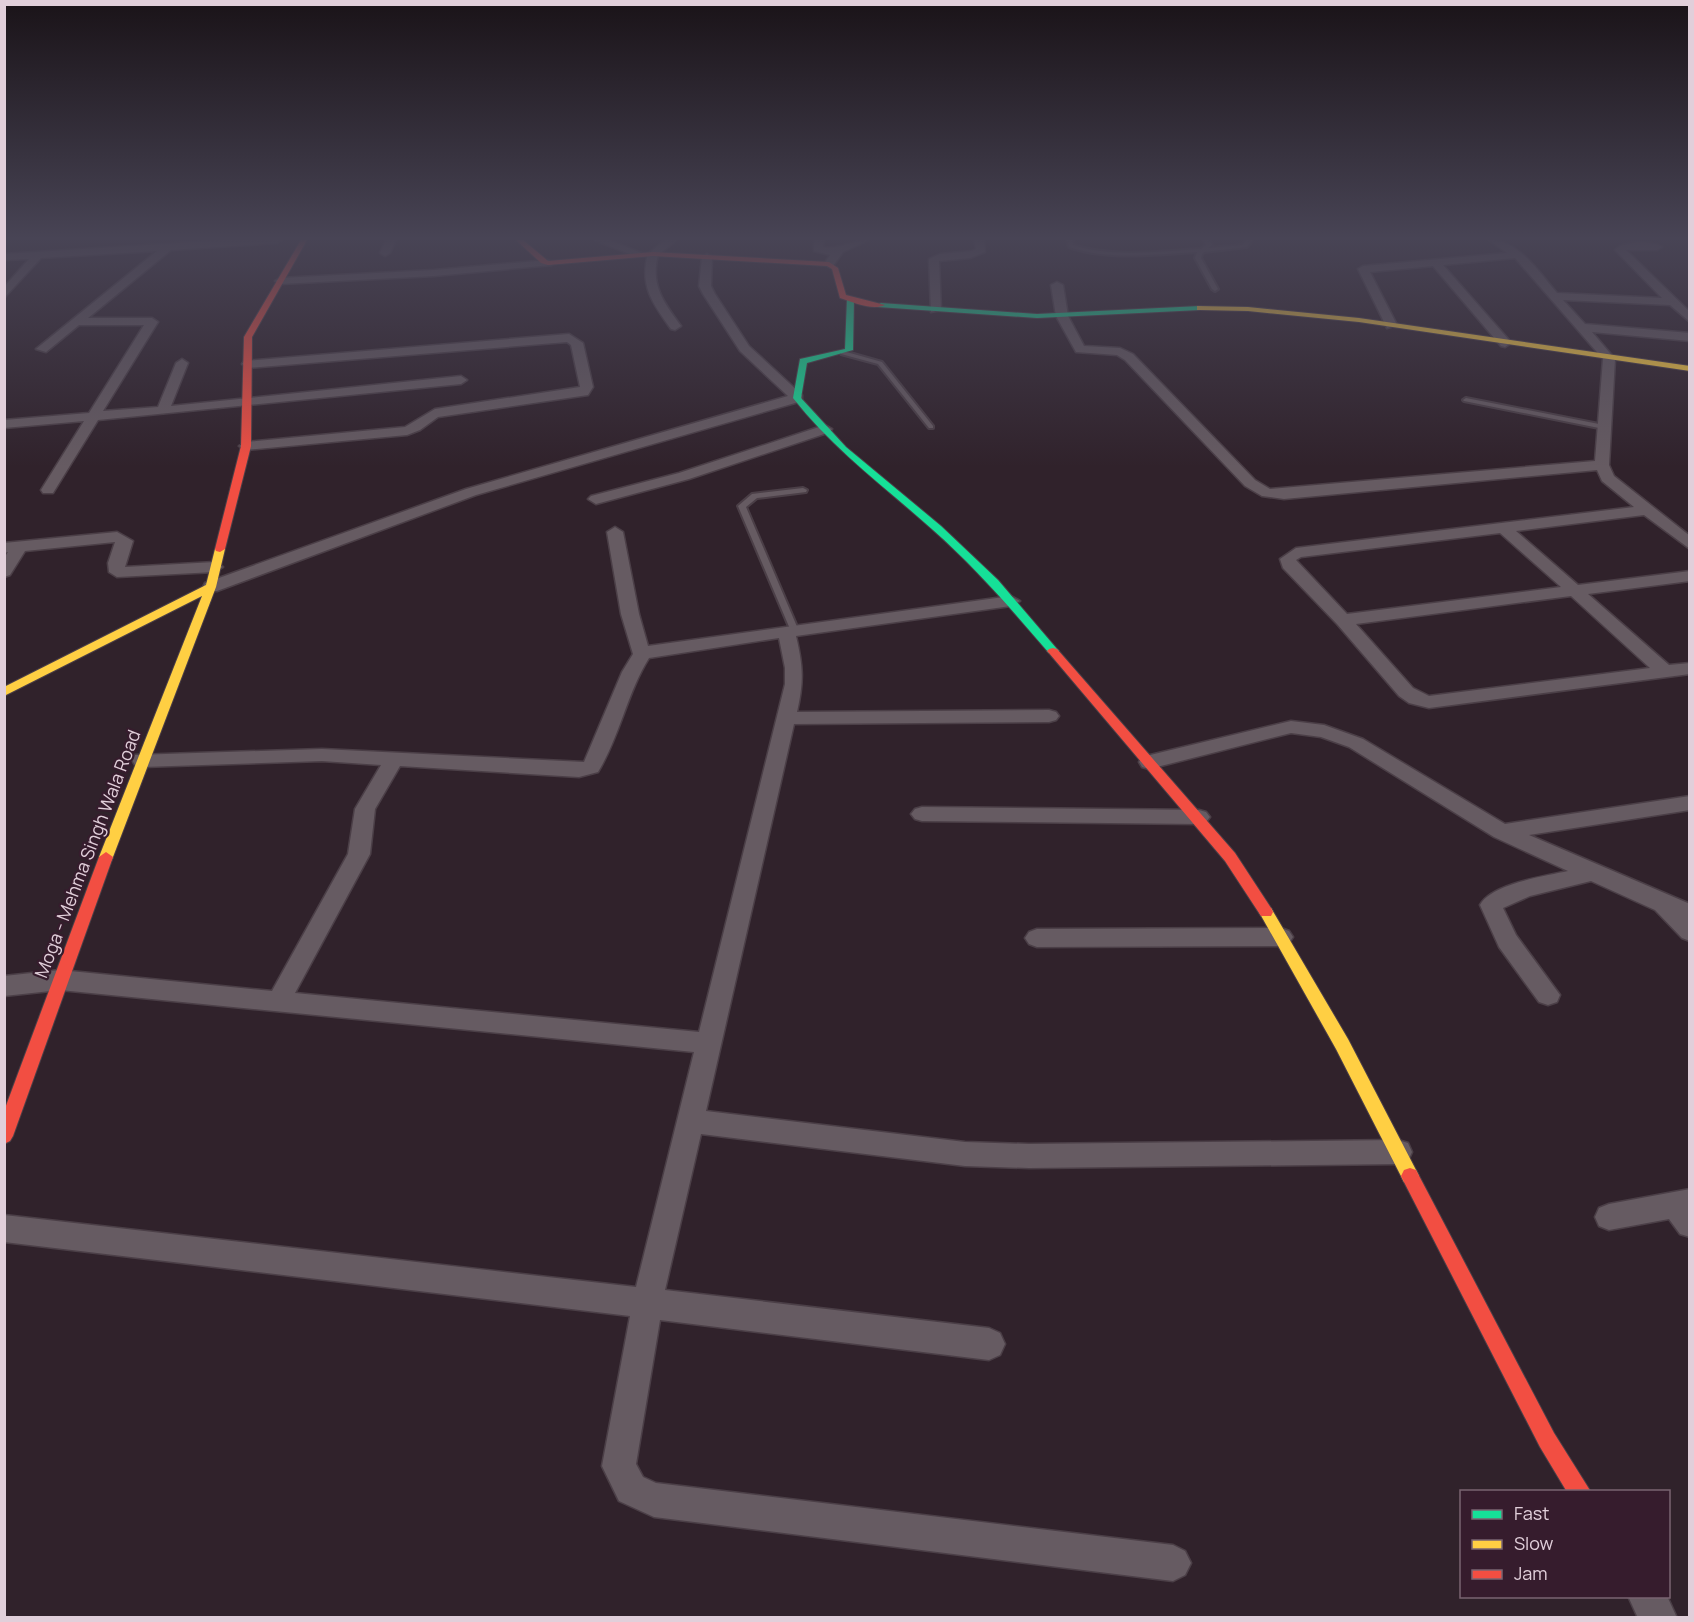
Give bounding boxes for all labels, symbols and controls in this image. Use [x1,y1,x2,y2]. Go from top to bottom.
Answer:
street label: Moga - Mehma Singh Wala Road [29,726,146,981]
legend [1460,1490,1670,1598]
text: Fast [1514,1501,1549,1525]
text: Slow [1514,1531,1554,1555]
text: Jam [1514,1561,1548,1585]

